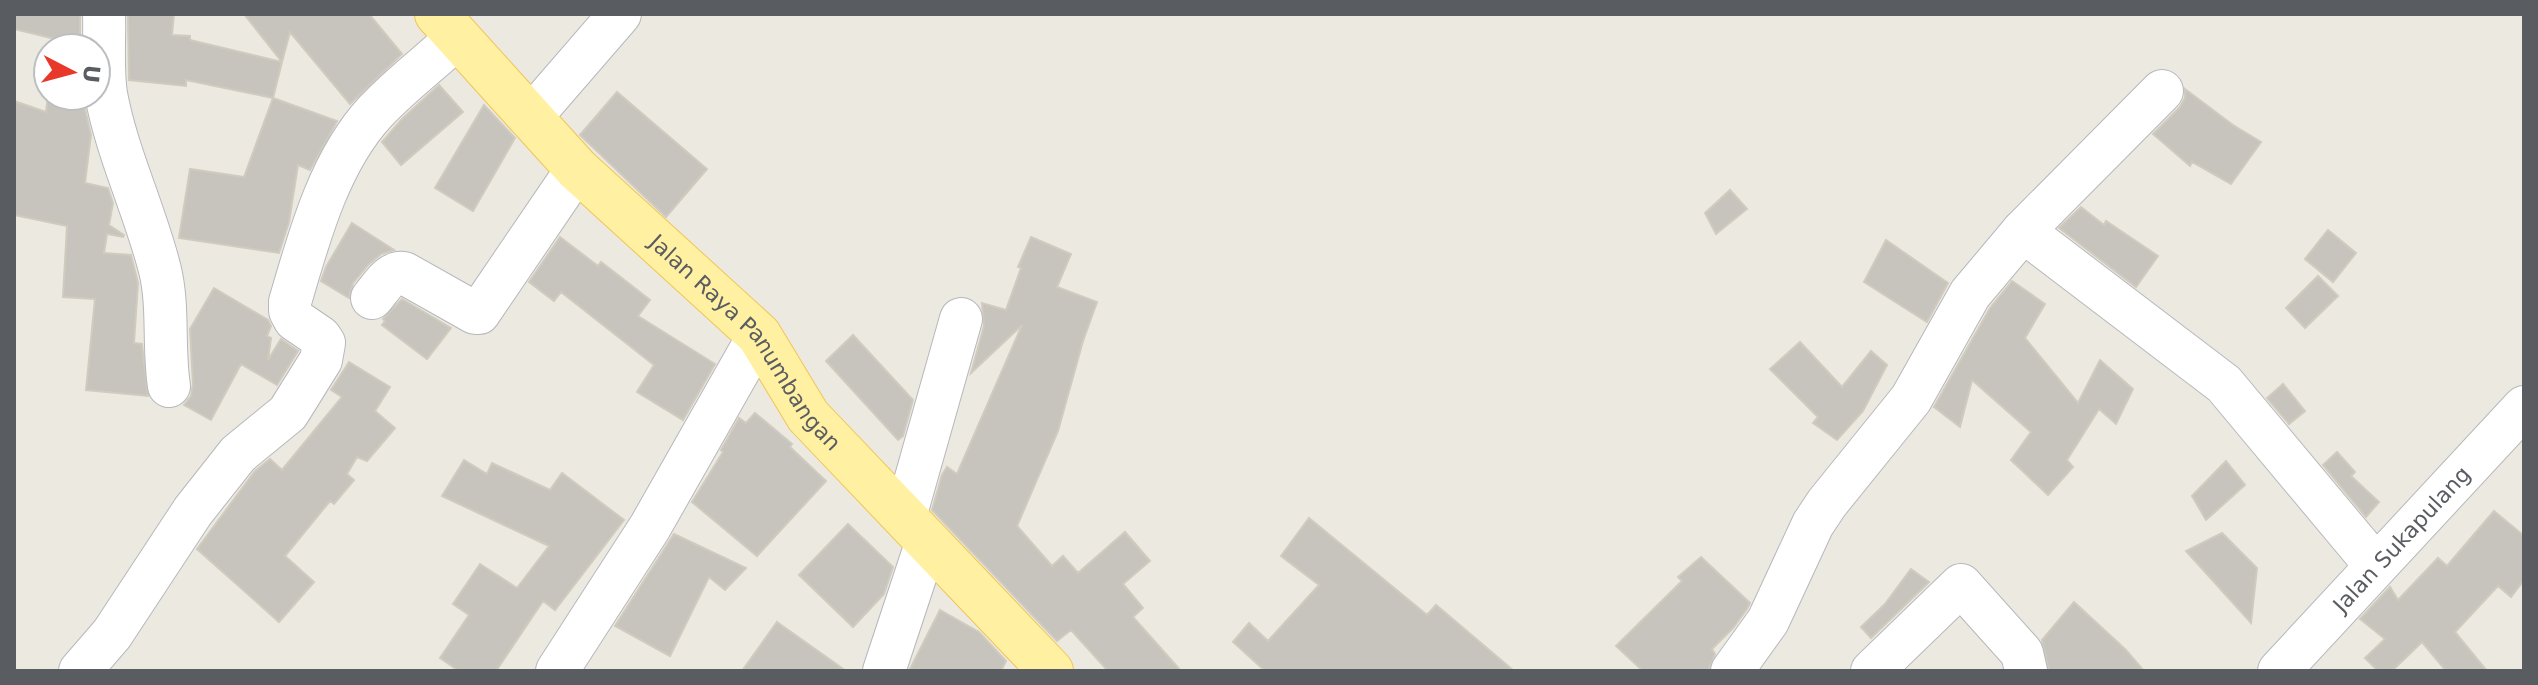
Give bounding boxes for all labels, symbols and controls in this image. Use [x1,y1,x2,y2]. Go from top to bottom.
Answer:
north arrow [32,32,112,112]
text: U [78,64,105,84]
street label: Jalan Raya Panumbangan [643,228,846,456]
street label: Jalan Sukapulang [2327,461,2476,619]

